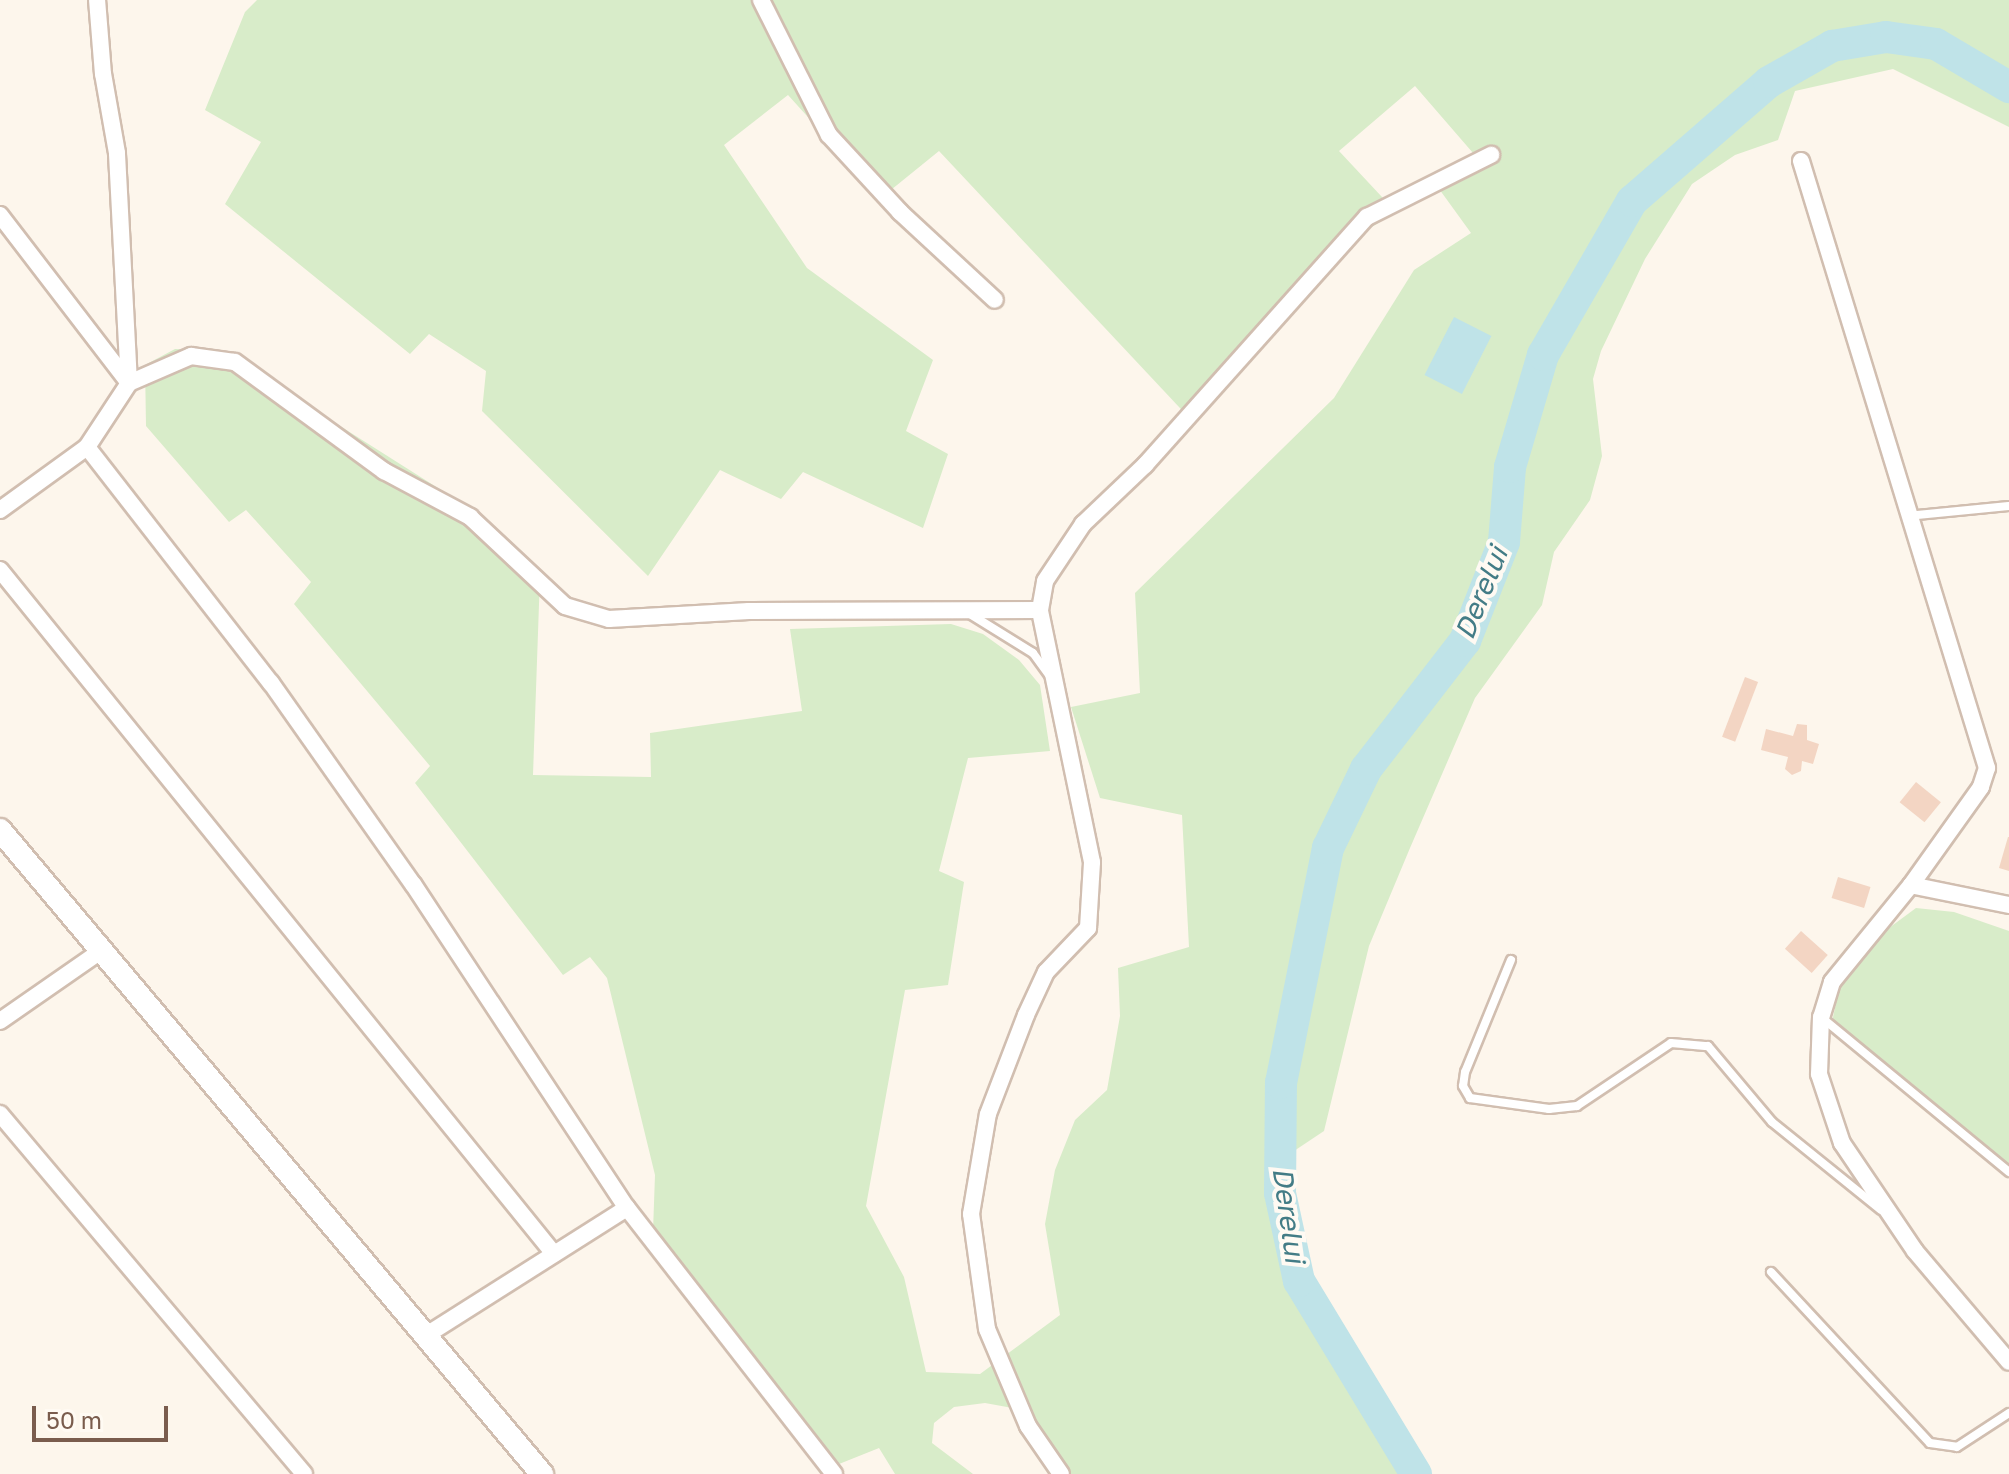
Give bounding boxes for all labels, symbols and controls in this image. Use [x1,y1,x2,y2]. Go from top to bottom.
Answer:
water label: Derelui [1447,542,1515,644]
water label: Derelui [1266,1165,1312,1265]
scale bar [36,1390,172,1440]
text: 50 m [46,1405,102,1434]

